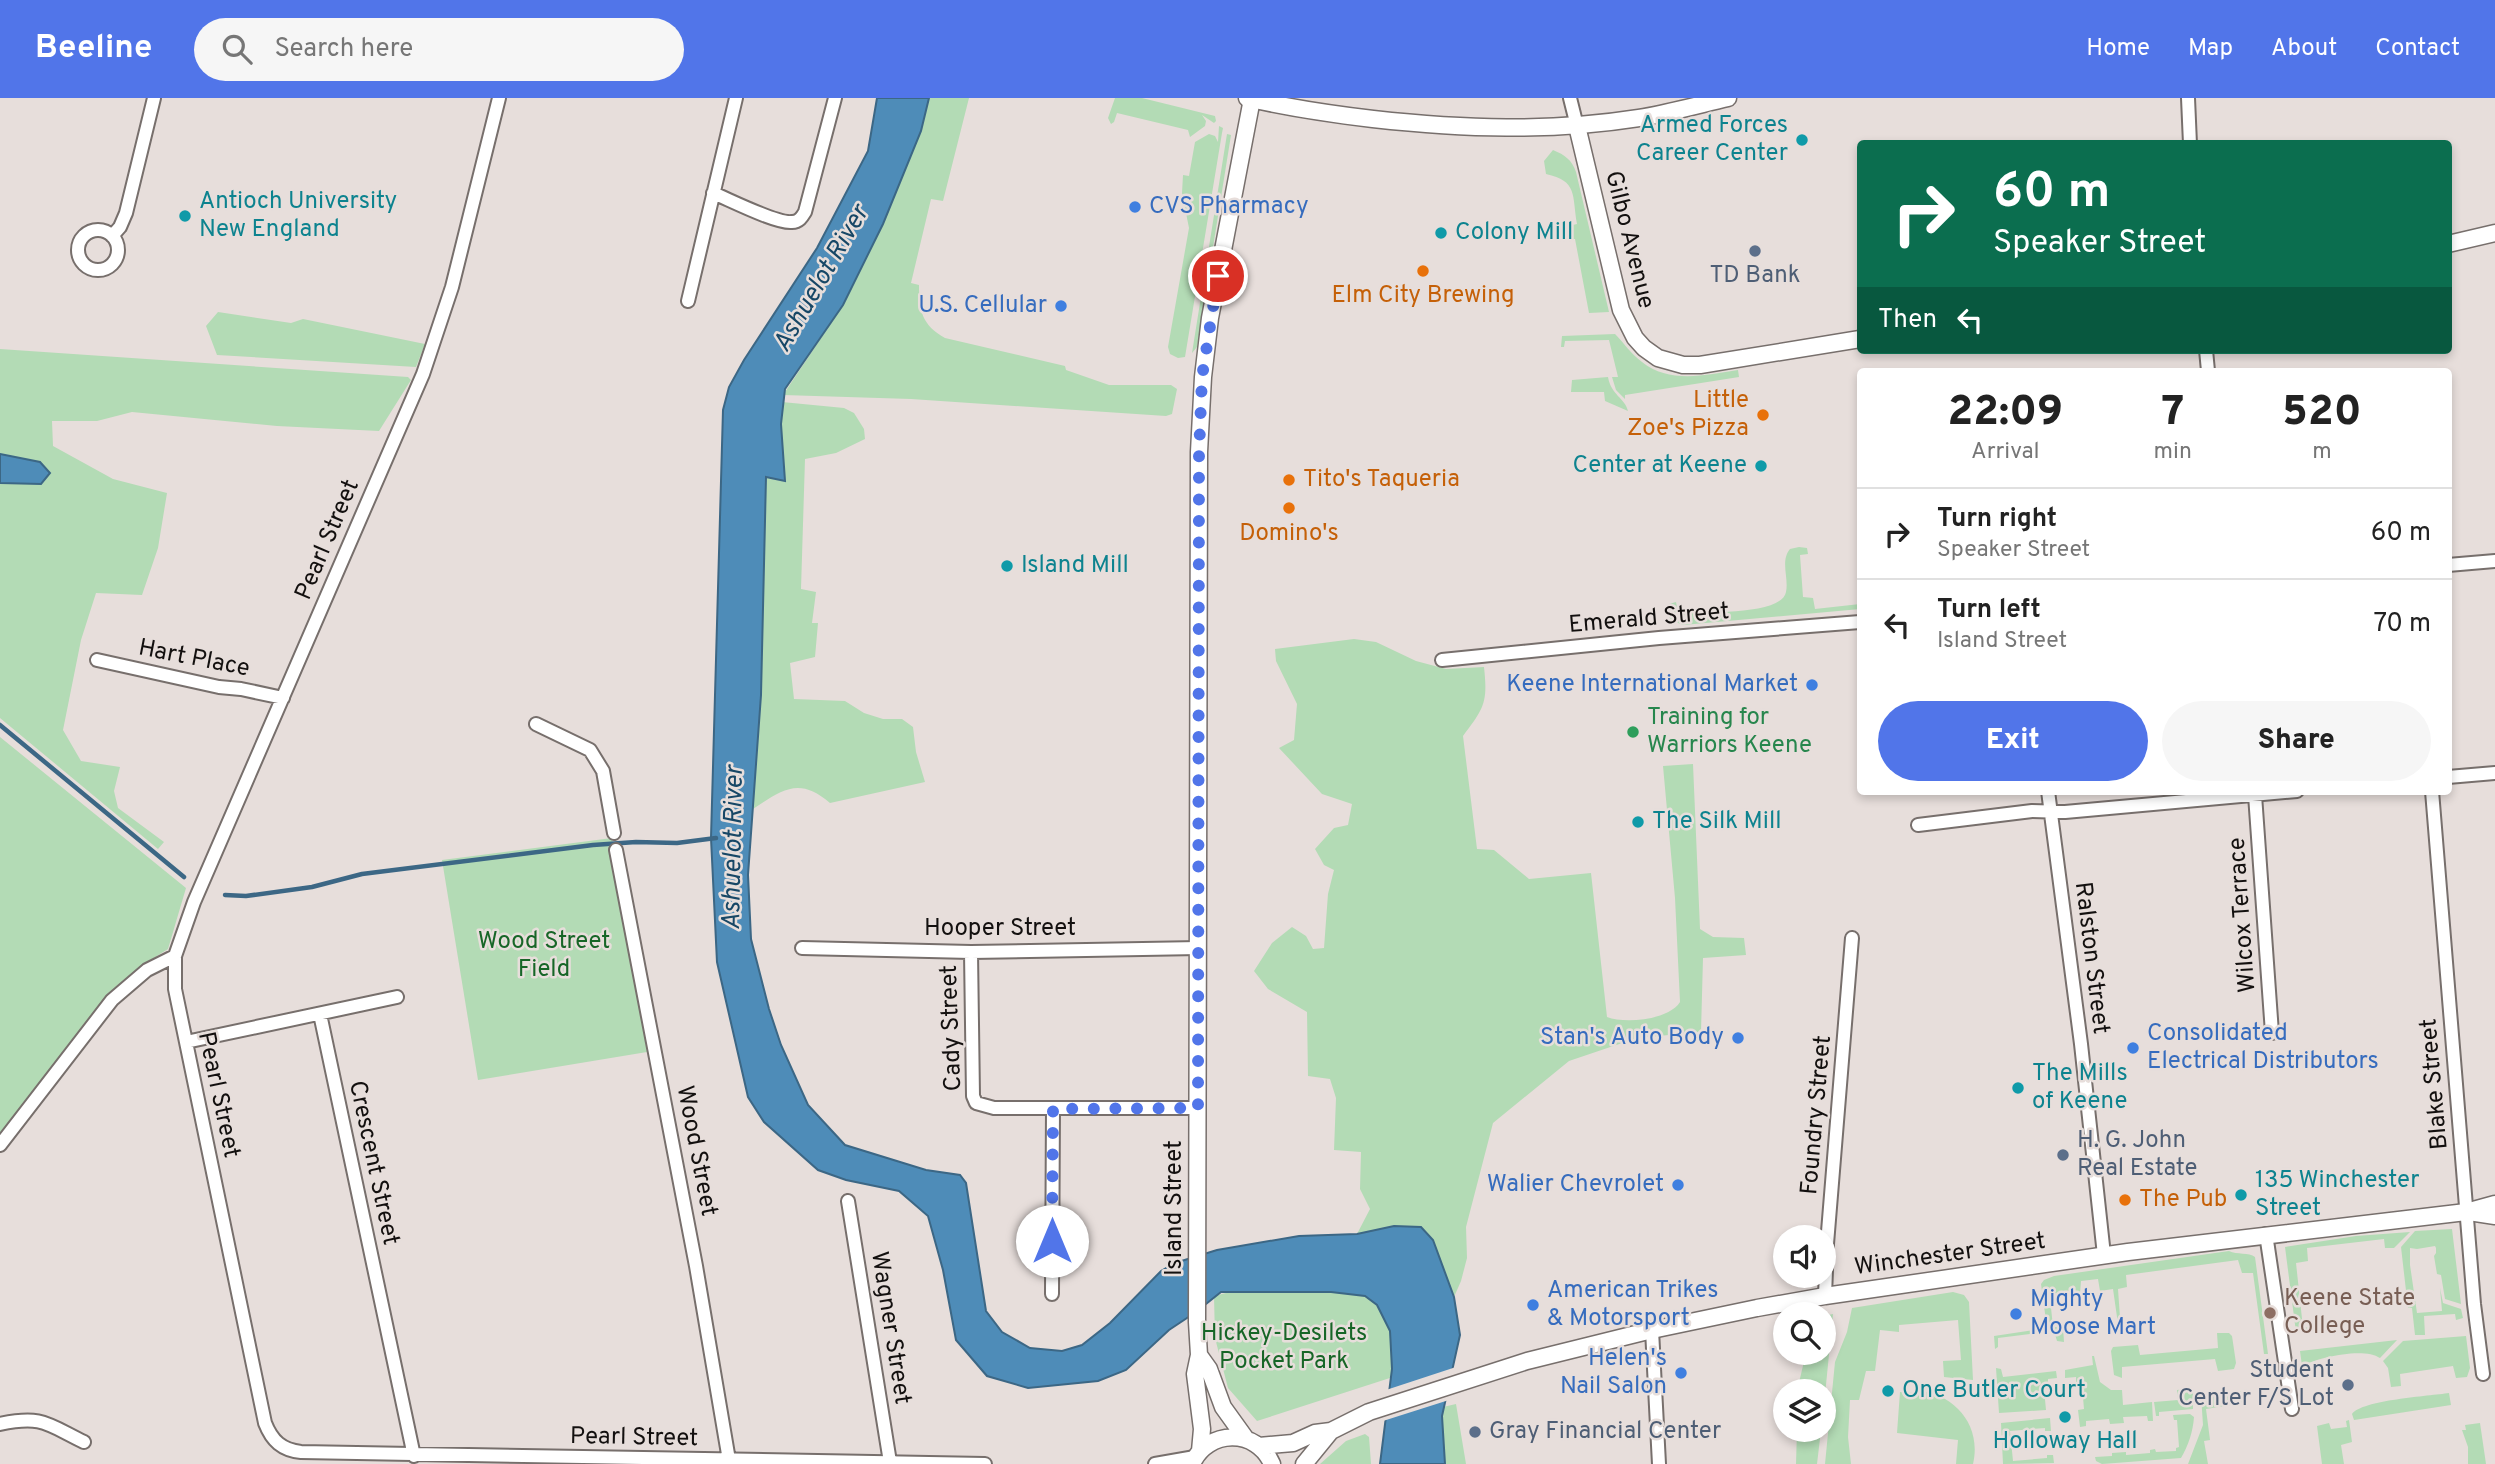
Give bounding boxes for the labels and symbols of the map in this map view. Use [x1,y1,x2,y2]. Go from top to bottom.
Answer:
place label: Armed Forces Career Center [1636,111,1788,169]
marker: Armed Forces Career Center [1794,132,1810,148]
street label: Gilbo Avenue [1597,168,1661,312]
place label: Antioch University New England [199,187,397,245]
place label: CVS Pharmacy [1149,192,1309,222]
water label: Ashuelot River [767,198,878,358]
marker: CVS Pharmacy [1127,199,1143,215]
marker: Antioch University New England [177,208,193,224]
place label: Colony Mill [1455,218,1573,248]
marker: Colony Mill [1433,225,1449,241]
marker: TD Bank [1747,243,1763,259]
pin [1188,246,1248,306]
place label: TD Bank [1709,261,1801,291]
marker: Elm City Brewing [1415,263,1431,279]
place label: Elm City Brewing [1331,281,1515,311]
place label: U.S. Cellular [918,291,1047,321]
marker: U.S. Cellular [1053,298,1069,314]
place label: Little Zoe's Pizza [1627,386,1749,444]
marker: Little Zoe's Pizza [1755,407,1771,423]
place label: Center at Keene [1573,451,1747,481]
marker: Center at Keene [1753,458,1769,474]
place label: Tito's Taqueria [1303,465,1460,495]
marker: Tito's Taqueria [1281,472,1297,488]
street label: Pearl Street [289,475,367,605]
marker: Domino's [1281,500,1297,516]
place label: Domino's [1239,519,1339,549]
place label: Island Mill [1021,551,1129,581]
marker: Island Mill [999,558,1015,574]
street label: Emerald Street [1567,597,1731,641]
street label: Hart Place [136,634,252,684]
place label: Keene International Market [1506,670,1798,700]
marker: Keene International Market [1804,677,1820,693]
place label: Training for Warriors Keene [1647,703,1812,761]
marker: Training for Warriors Keene [1625,724,1641,740]
water label: Ashuelot River [716,763,752,930]
place label: The Silk Mill [1652,807,1782,837]
marker: The Silk Mill [1630,814,1646,830]
street label: Wilcox Terrace [2223,836,2263,994]
street label: Ralston Street [2067,880,2115,1036]
street label: Hooper Street [924,914,1076,944]
park label: Wood Street Field [478,927,610,985]
street label: Cady Street [935,964,969,1092]
street label: Blake Street [2414,1017,2456,1151]
place label: Consolidated Electrical Distributors [2147,1019,2379,1077]
place label: Stan's Auto Body [1540,1023,1724,1053]
street label: Pearl Street [190,1029,246,1161]
marker: Stan's Auto Body [1730,1030,1746,1046]
street label: Foundry Street [1795,1034,1839,1196]
marker: Consolidated Electrical Distributors [2125,1040,2141,1056]
place label: The Mills of Keene [2032,1059,2128,1117]
street label: Crescent Street [341,1078,405,1248]
marker: The Mills of Keene [2010,1080,2026,1096]
street label: Wood Street [669,1083,723,1219]
place label: H. G. John Real Estate [2077,1126,2198,1184]
street label: Island Street [1160,1140,1190,1276]
marker: H. G. John Real Estate [2055,1147,2071,1163]
place label: 135 Winchester Street [2255,1166,2419,1224]
place label: Walier Chevrolet [1487,1170,1664,1200]
marker: Walier Chevrolet [1670,1177,1686,1193]
place label: The Pub [2139,1185,2227,1215]
marker: 135 Winchester Street [2233,1187,2249,1203]
marker: The Pub [2117,1192,2133,1208]
position arrow [1015,1204,1089,1278]
street label: Winchester Street [1852,1227,2048,1283]
street label: Wagner Street [863,1249,917,1407]
place label: American Trikes & Motorsport [1547,1276,1719,1334]
place label: Keene State College [2284,1284,2415,1342]
place label: Mighty Moose Mart [2030,1285,2156,1343]
marker: American Trikes & Motorsport [1525,1297,1541,1313]
marker: Keene State College [2262,1305,2278,1321]
marker: Mighty Moose Mart [2008,1306,2024,1322]
park label: Hickey-Desilets Pocket Park [1201,1319,1367,1377]
place label: Helen's Nail Salon [1560,1344,1667,1402]
place label: Student Center F/S Lot [2178,1356,2334,1414]
marker: Helen's Nail Salon [1673,1365,1689,1381]
place label: One Butler Court [1902,1376,2086,1406]
marker: Student Center F/S Lot [2340,1377,2356,1393]
marker: One Butler Court [1880,1383,1896,1399]
marker: Holloway Hall [2057,1409,2073,1425]
place label: Gray Financial Center [1489,1417,1721,1447]
street label: Pearl Street [570,1422,698,1454]
marker: Gray Financial Center [1467,1424,1483,1440]
place label: Holloway Hall [1992,1427,2138,1457]

